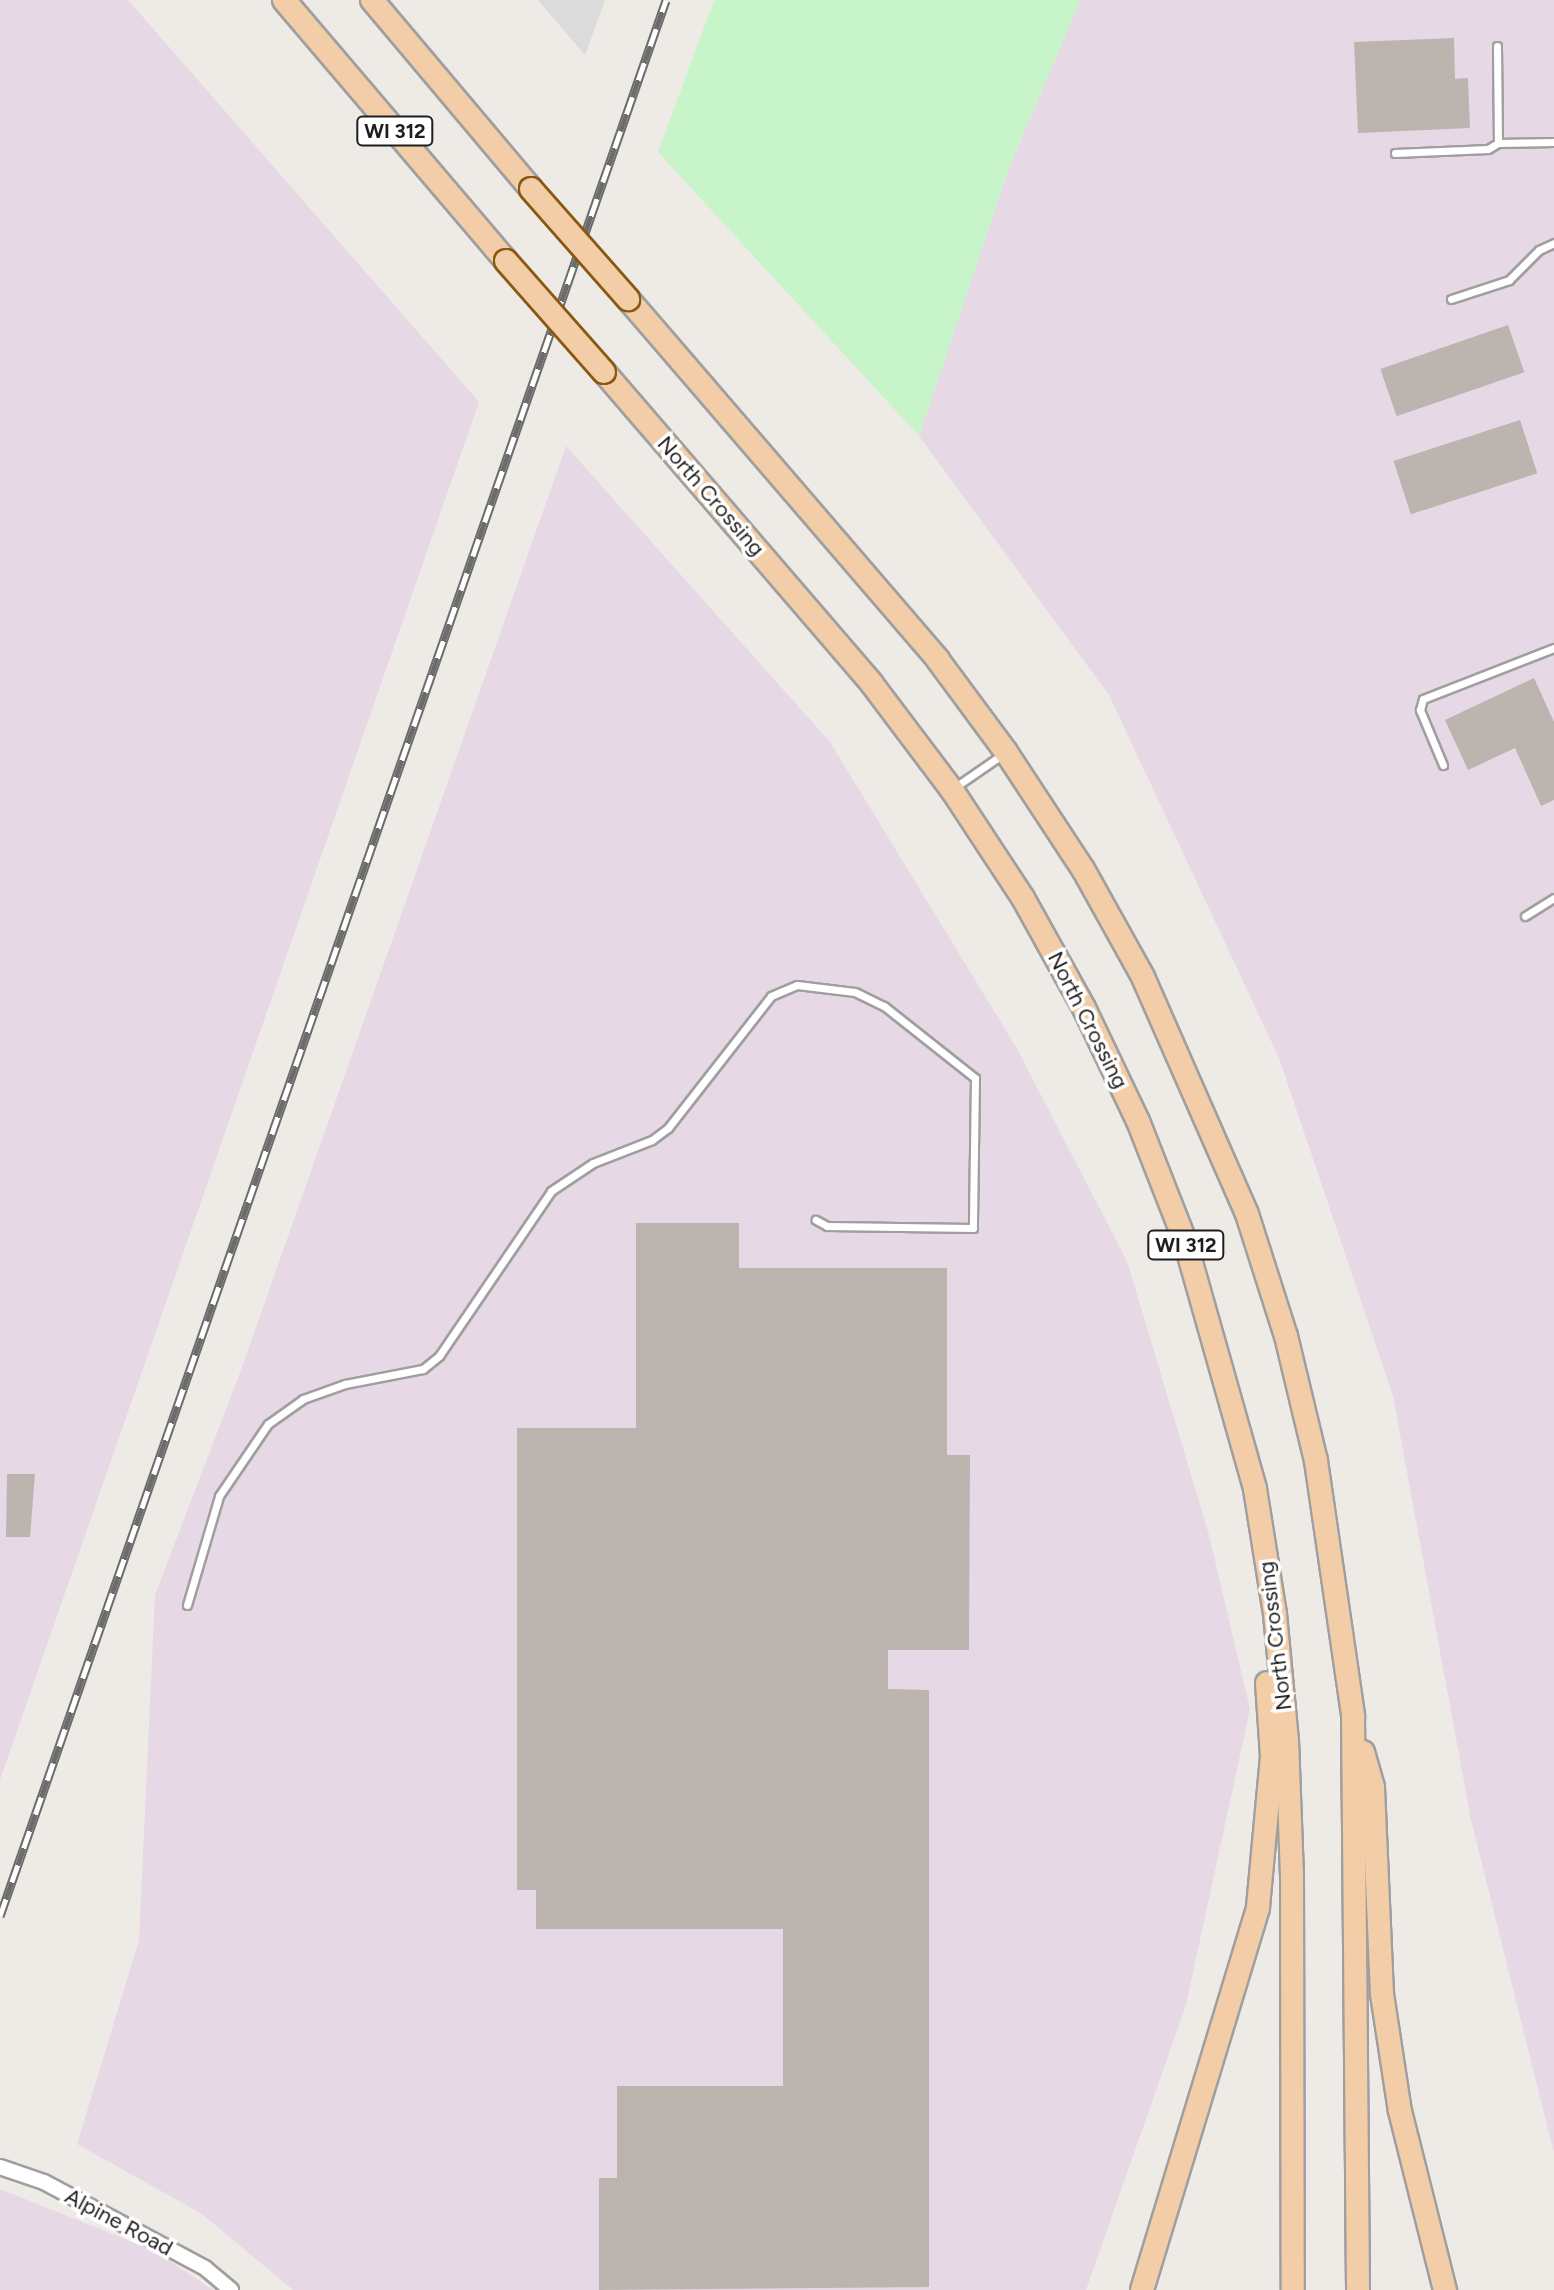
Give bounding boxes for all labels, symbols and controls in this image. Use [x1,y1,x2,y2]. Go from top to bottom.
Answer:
road number: WI 312 [355,115,435,147]
street label: North Crossing [652,431,770,561]
street label: North Crossing [1042,947,1134,1093]
road number: WI 312 [1146,1229,1226,1261]
street label: North Crossing [1253,1560,1297,1712]
street label: Alpine Road [61,2183,177,2261]

